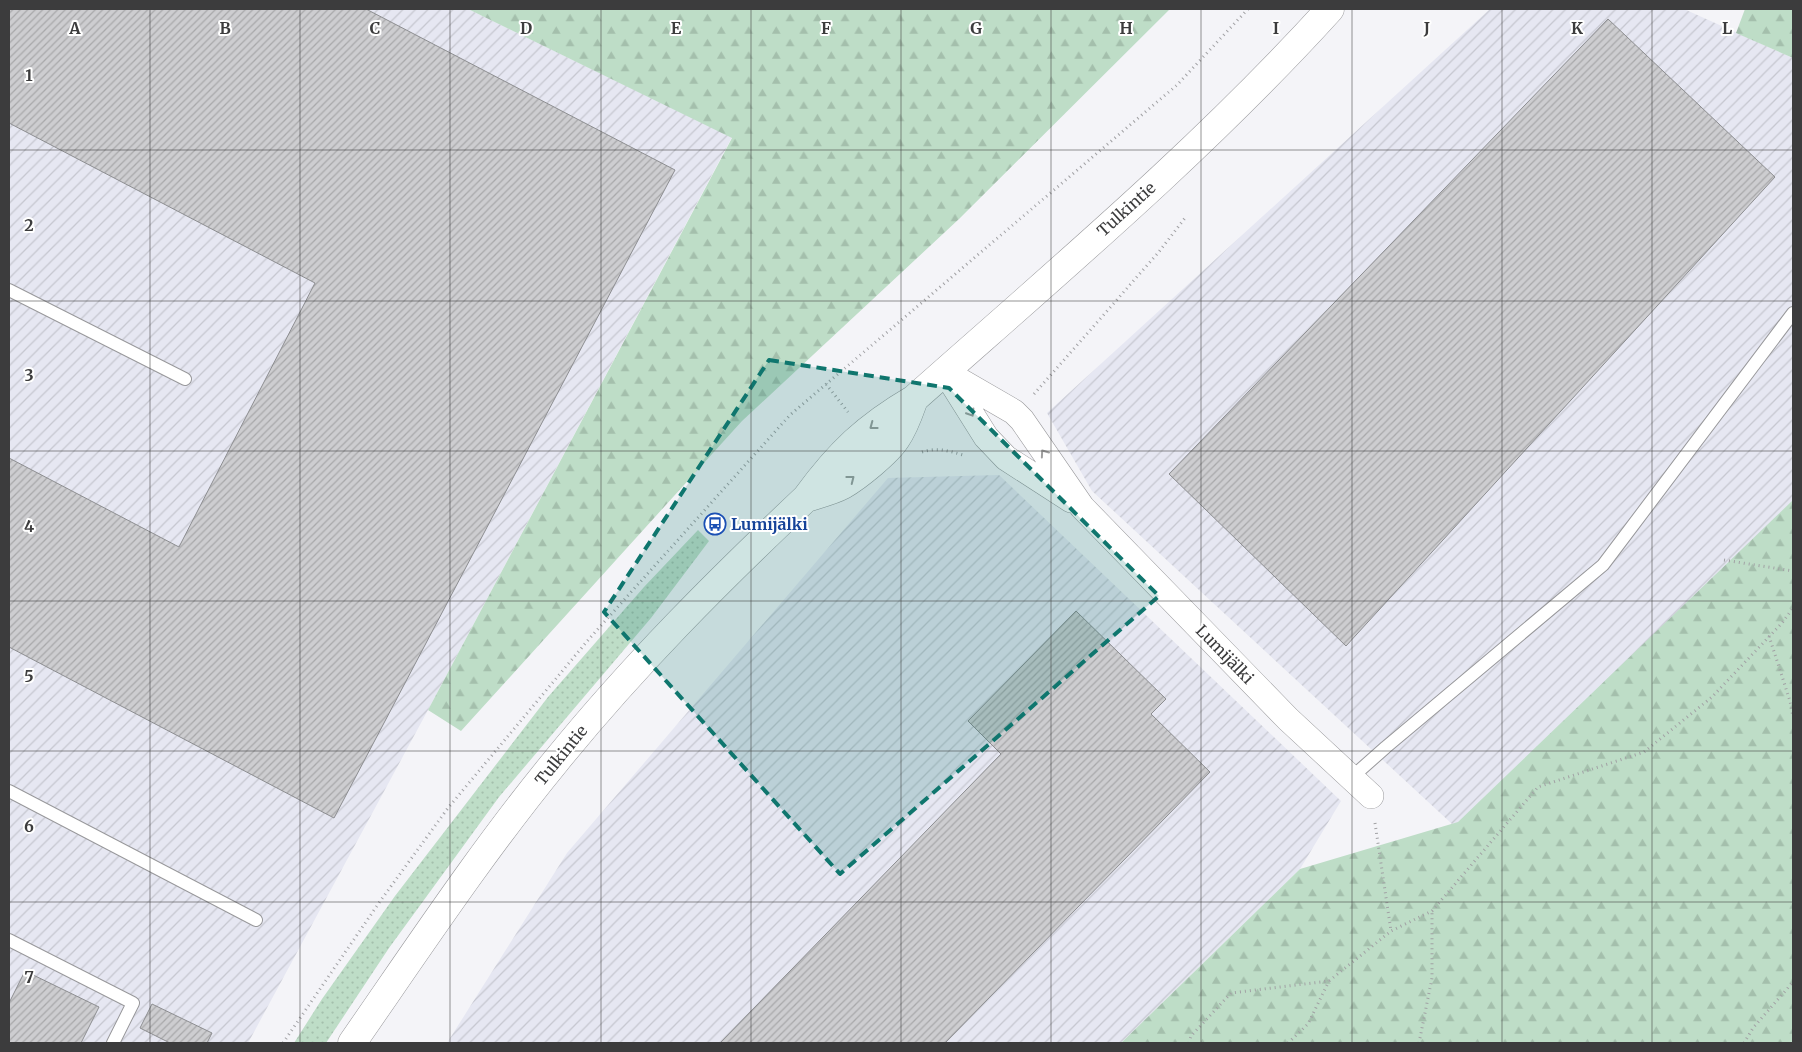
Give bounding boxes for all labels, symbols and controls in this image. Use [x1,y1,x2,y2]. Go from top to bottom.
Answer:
text: A [68,18,81,38]
text: B [219,18,231,38]
text: C [370,18,380,38]
text: D [520,18,532,38]
text: E [671,18,682,38]
text: F [821,18,831,38]
text: G [970,18,982,38]
text: H [1119,18,1133,38]
text: I [1273,18,1279,38]
text: J [1423,18,1430,38]
text: K [1571,18,1583,38]
text: L [1722,18,1732,38]
text: 1 [25,65,33,85]
street label: Tulkintie [1093,178,1159,240]
text: 2 [24,215,34,235]
text: 3 [24,365,34,385]
one-way arrow [964,408,974,417]
one-way arrow [869,420,879,429]
one-way arrow [1041,449,1050,459]
one-way arrow [845,476,854,484]
bus stop icon: Lumijälki [703,512,727,536]
place label: Lumijälki [731,514,808,534]
text: 4 [24,516,34,536]
street label: Lumijälki [1192,620,1258,688]
text: 5 [24,666,34,686]
street label: Tulkintie [531,721,591,789]
text: 6 [24,816,34,836]
text: 7 [24,967,34,987]

